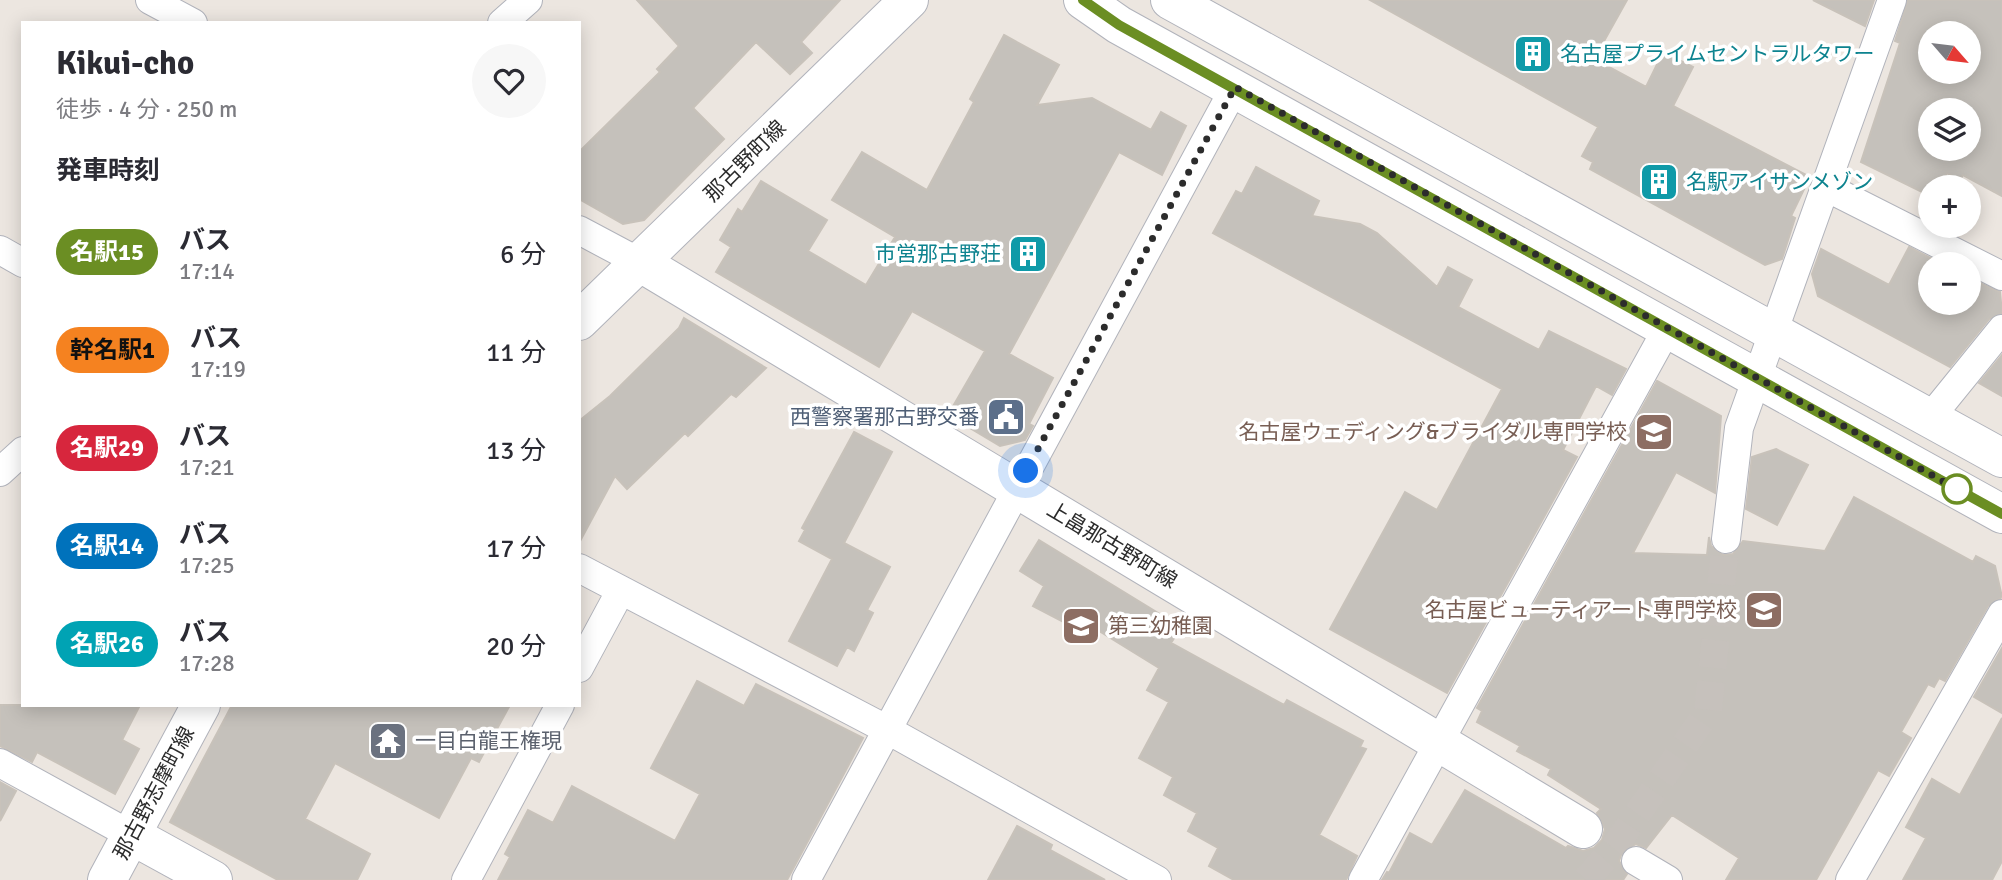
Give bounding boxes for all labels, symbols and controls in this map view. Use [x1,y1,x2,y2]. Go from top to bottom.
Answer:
north arrow [1918,21,1981,84]
map controls [1918,21,1981,315]
building icon: 名古屋プライムセントラルタワー [1512,33,1554,75]
place label: 名古屋プライムセントラルタワー [1560,41,1875,67]
text: Kikui-cho [56,43,194,84]
button: heart [472,44,546,118]
text: 徒歩 · 4 分 · 250 m [56,95,237,124]
button: layers [1918,98,1981,161]
street label: 那古野町線 [699,115,791,207]
text: 発車時刻 [56,155,160,187]
building icon: 名駅アイサンメゾン [1638,161,1680,203]
place label: 名駅アイサンメゾン [1686,169,1873,195]
button: + [1918,175,1981,238]
text: バス [179,225,231,257]
building icon: 市営那古野荘 [1007,233,1049,275]
text: 名駅15 [70,237,144,267]
text: 6 分 [500,239,546,271]
place label: 市営那古野荘 [875,241,1001,267]
button: − [1918,252,1981,315]
text: 17:14 [179,257,235,286]
text: バス [190,323,242,355]
text: 幹名駅1 [70,335,155,365]
text: 11 分 [486,337,546,369]
text: 17:19 [190,355,246,384]
public building icon: 西警察署那古野交番 [985,396,1027,438]
place label: 西警察署那古野交番 [790,404,979,430]
school or university icon: 名古屋ウェディング&ブライダル専門学校 [1633,411,1675,453]
place label: 名古屋ウェディング&ブライダル専門学校 [1238,419,1627,445]
text: バス [179,421,231,453]
text: 名駅29 [70,433,144,463]
text: 13 分 [486,435,546,467]
text: 17:21 [179,453,235,482]
your location [1008,453,1043,488]
unlabelled marker [1942,474,1972,504]
street label: 上畠那古野町線 [1042,496,1182,594]
text: バス [179,519,231,551]
text: 名駅14 [70,531,144,561]
text: 17 分 [486,533,546,565]
text: 17:25 [179,551,235,580]
school or university icon: 名古屋ビューティアート専門学校 [1743,589,1785,631]
place label: 名古屋ビューティアート専門学校 [1425,597,1737,623]
school or university icon: 第三幼稚園 [1060,605,1102,647]
place label: 第三幼稚園 [1108,613,1213,639]
text: バス [179,617,231,649]
text: 名駅26 [70,629,144,659]
text: 20 分 [486,631,546,663]
text: 17:28 [179,649,235,678]
temple icon: 一目白龍王権現 [367,720,409,762]
street label: 那古野志摩町線 [108,722,200,864]
place label: 一目白龍王権現 [415,728,562,754]

